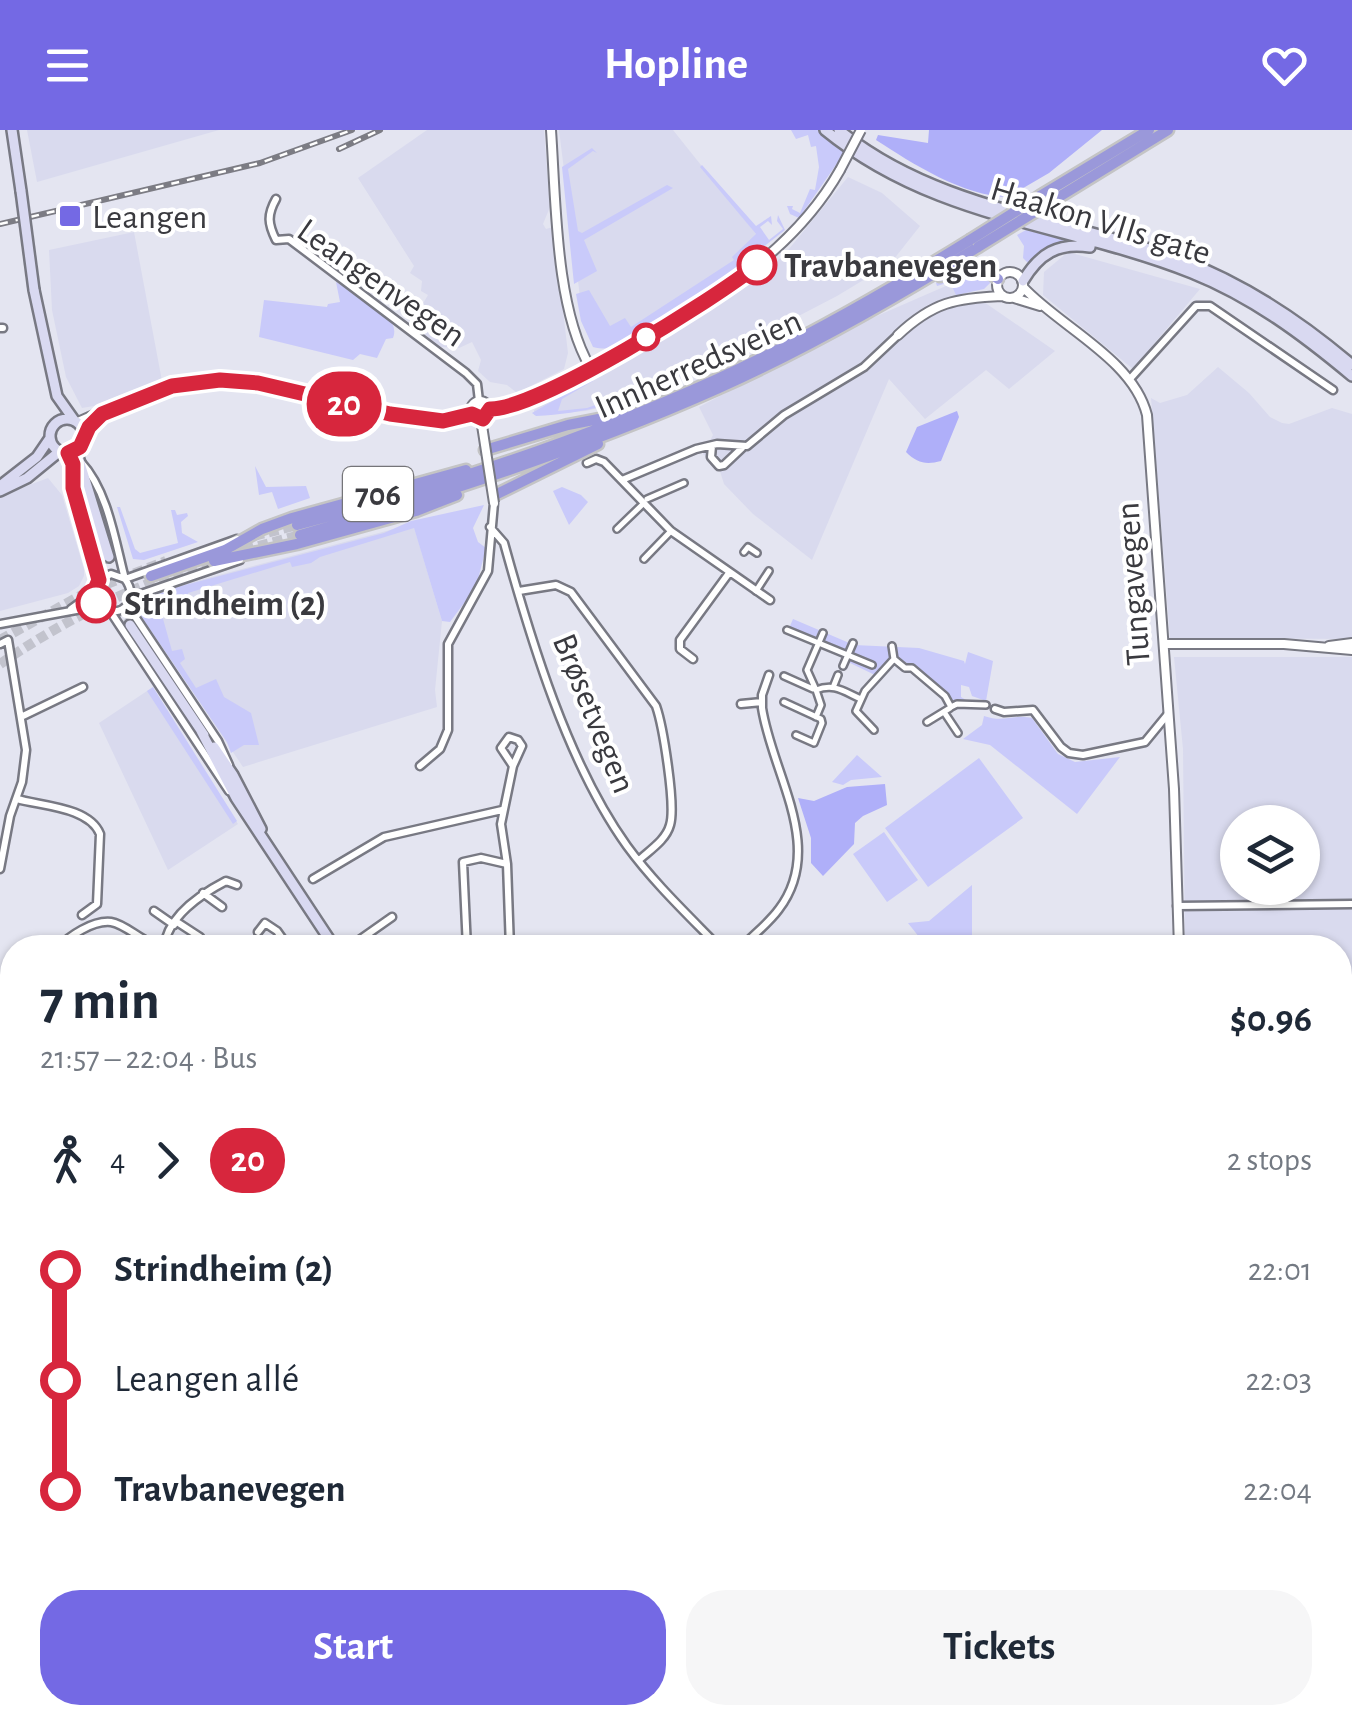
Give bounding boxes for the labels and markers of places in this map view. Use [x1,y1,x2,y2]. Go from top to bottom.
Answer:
place label: Leangen [92,200,207,235]
marker: Leangen [57,203,83,229]
marker: Travbanevegen [738,246,776,284]
place label: Travbanevegen [784,249,997,284]
unlabelled marker [633,324,659,350]
marker: Strindheim (2) [77,584,115,622]
place label: Strindheim (2) [124,587,327,622]

